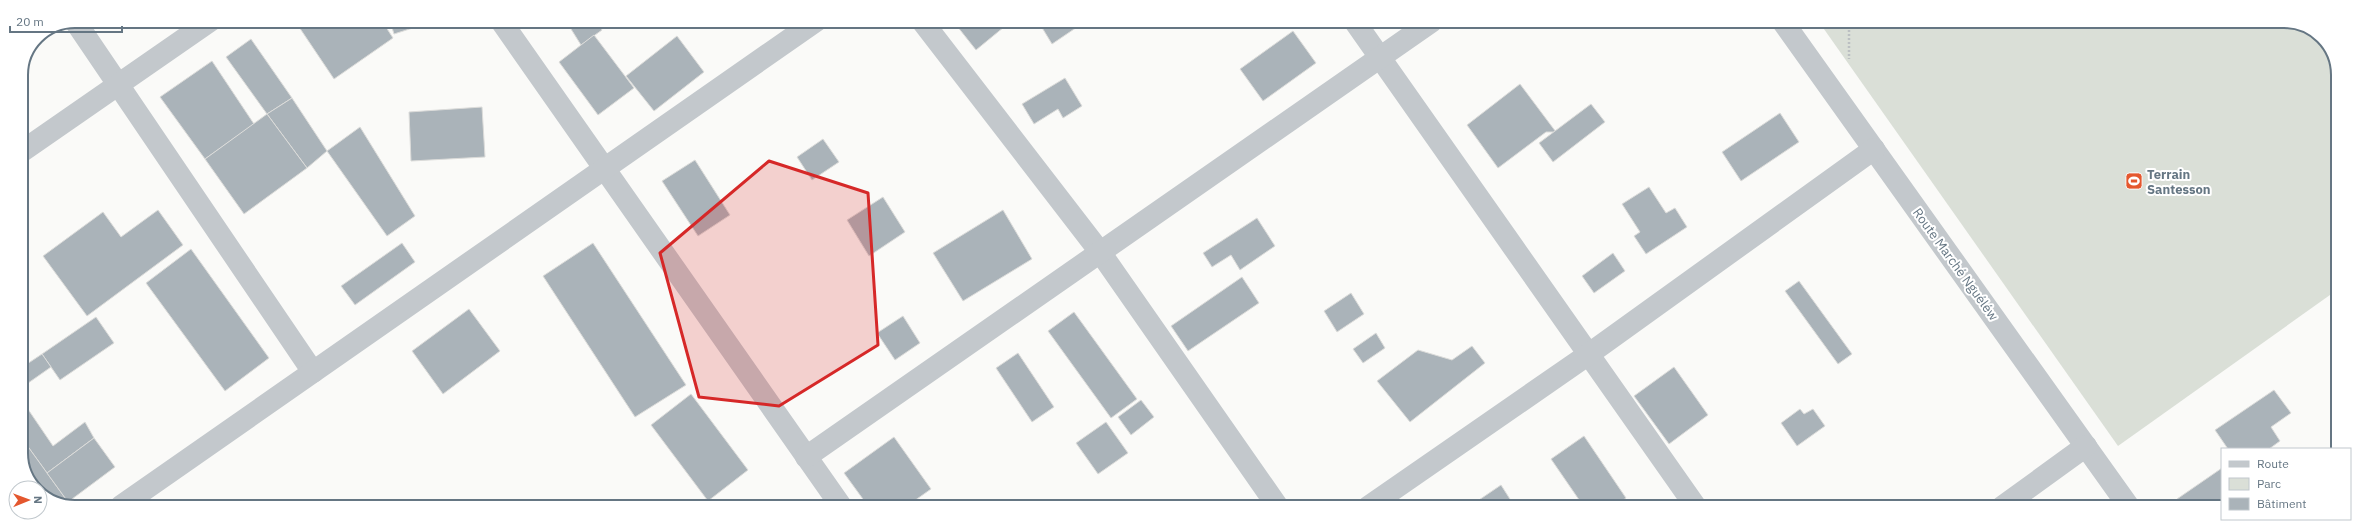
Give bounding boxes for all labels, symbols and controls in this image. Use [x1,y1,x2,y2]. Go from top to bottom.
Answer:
scale bar [10,8,122,34]
text: 20 m [16,14,44,29]
place label: Terrain Santesson [2147,166,2211,198]
sports icon: Terrain Santesson [2124,171,2144,191]
street label: Route Marché Nguéléw [1909,205,2002,324]
legend [2221,448,2351,520]
text: Route [2257,456,2289,471]
text: Parc [2257,476,2281,491]
north arrow [8,480,48,520]
text: N [31,496,45,504]
text: Bâtiment [2257,496,2307,511]

